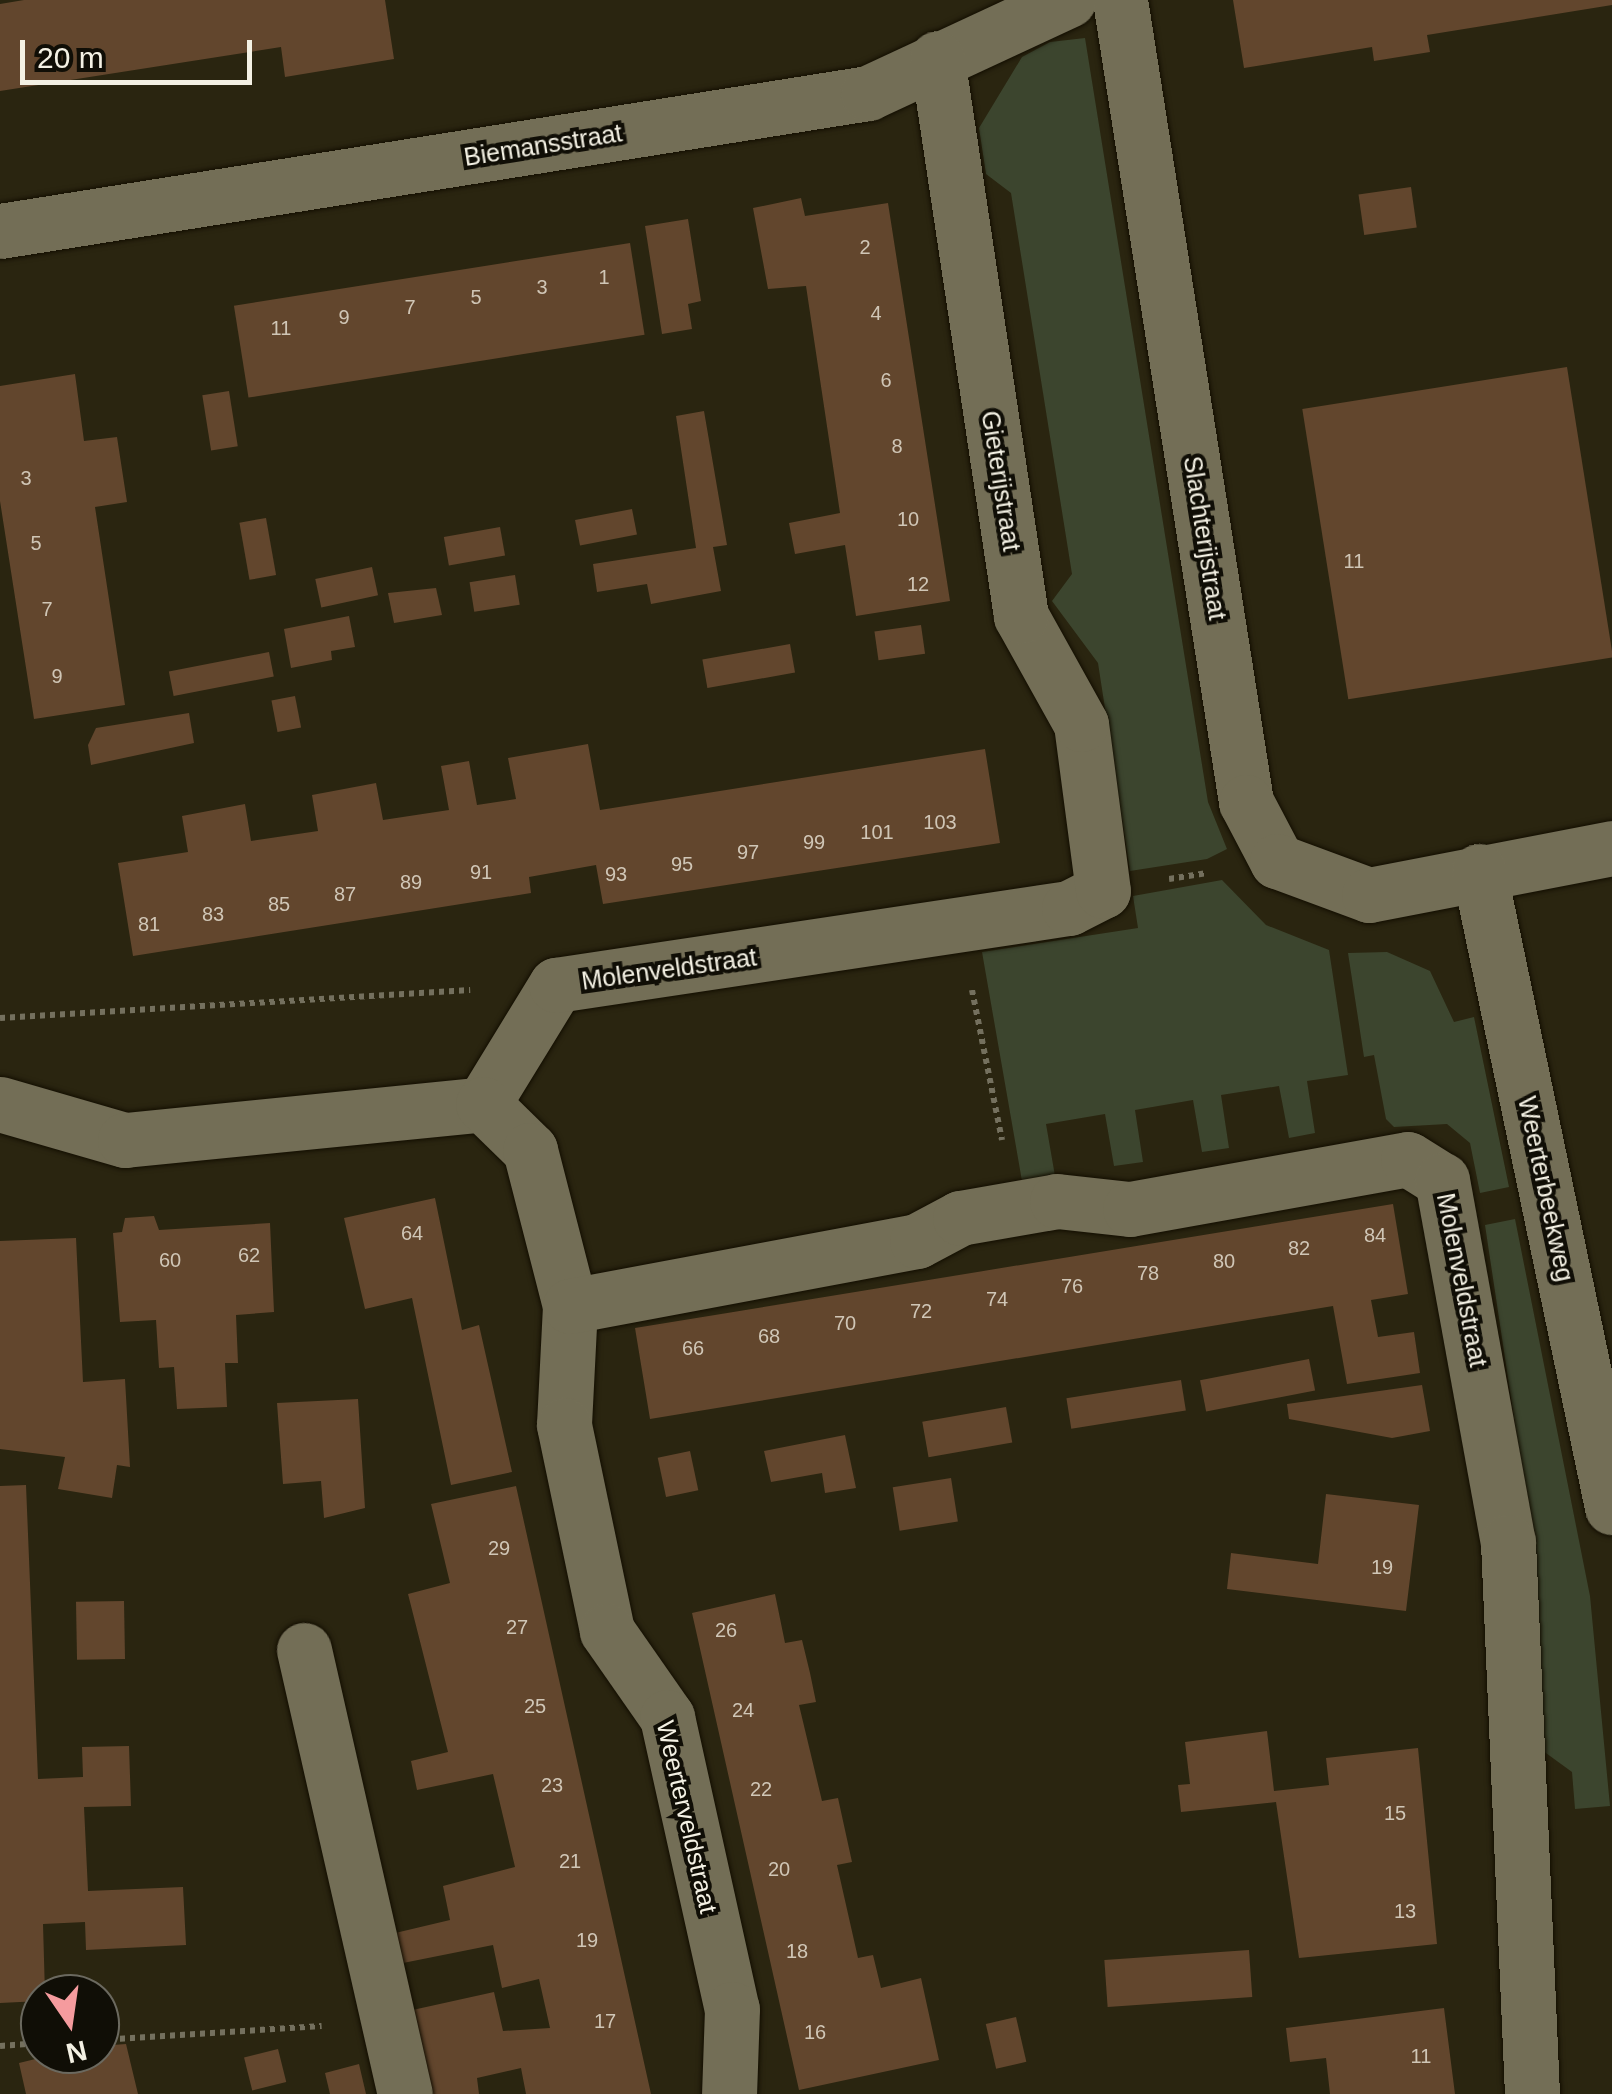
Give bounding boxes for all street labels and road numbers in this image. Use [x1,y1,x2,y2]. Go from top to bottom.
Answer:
street label: Biemansstraat [462,118,624,172]
street label: Gieterijstraat [975,409,1027,553]
street label: Slachterijstraat [1177,454,1233,622]
street label: Molenveldstraat [580,942,758,996]
street label: Weerterbeekweg [1512,1094,1580,1284]
street label: Molenveldstraat [1430,1191,1494,1369]
street label: Weerterveldstraat [650,1718,724,1916]

